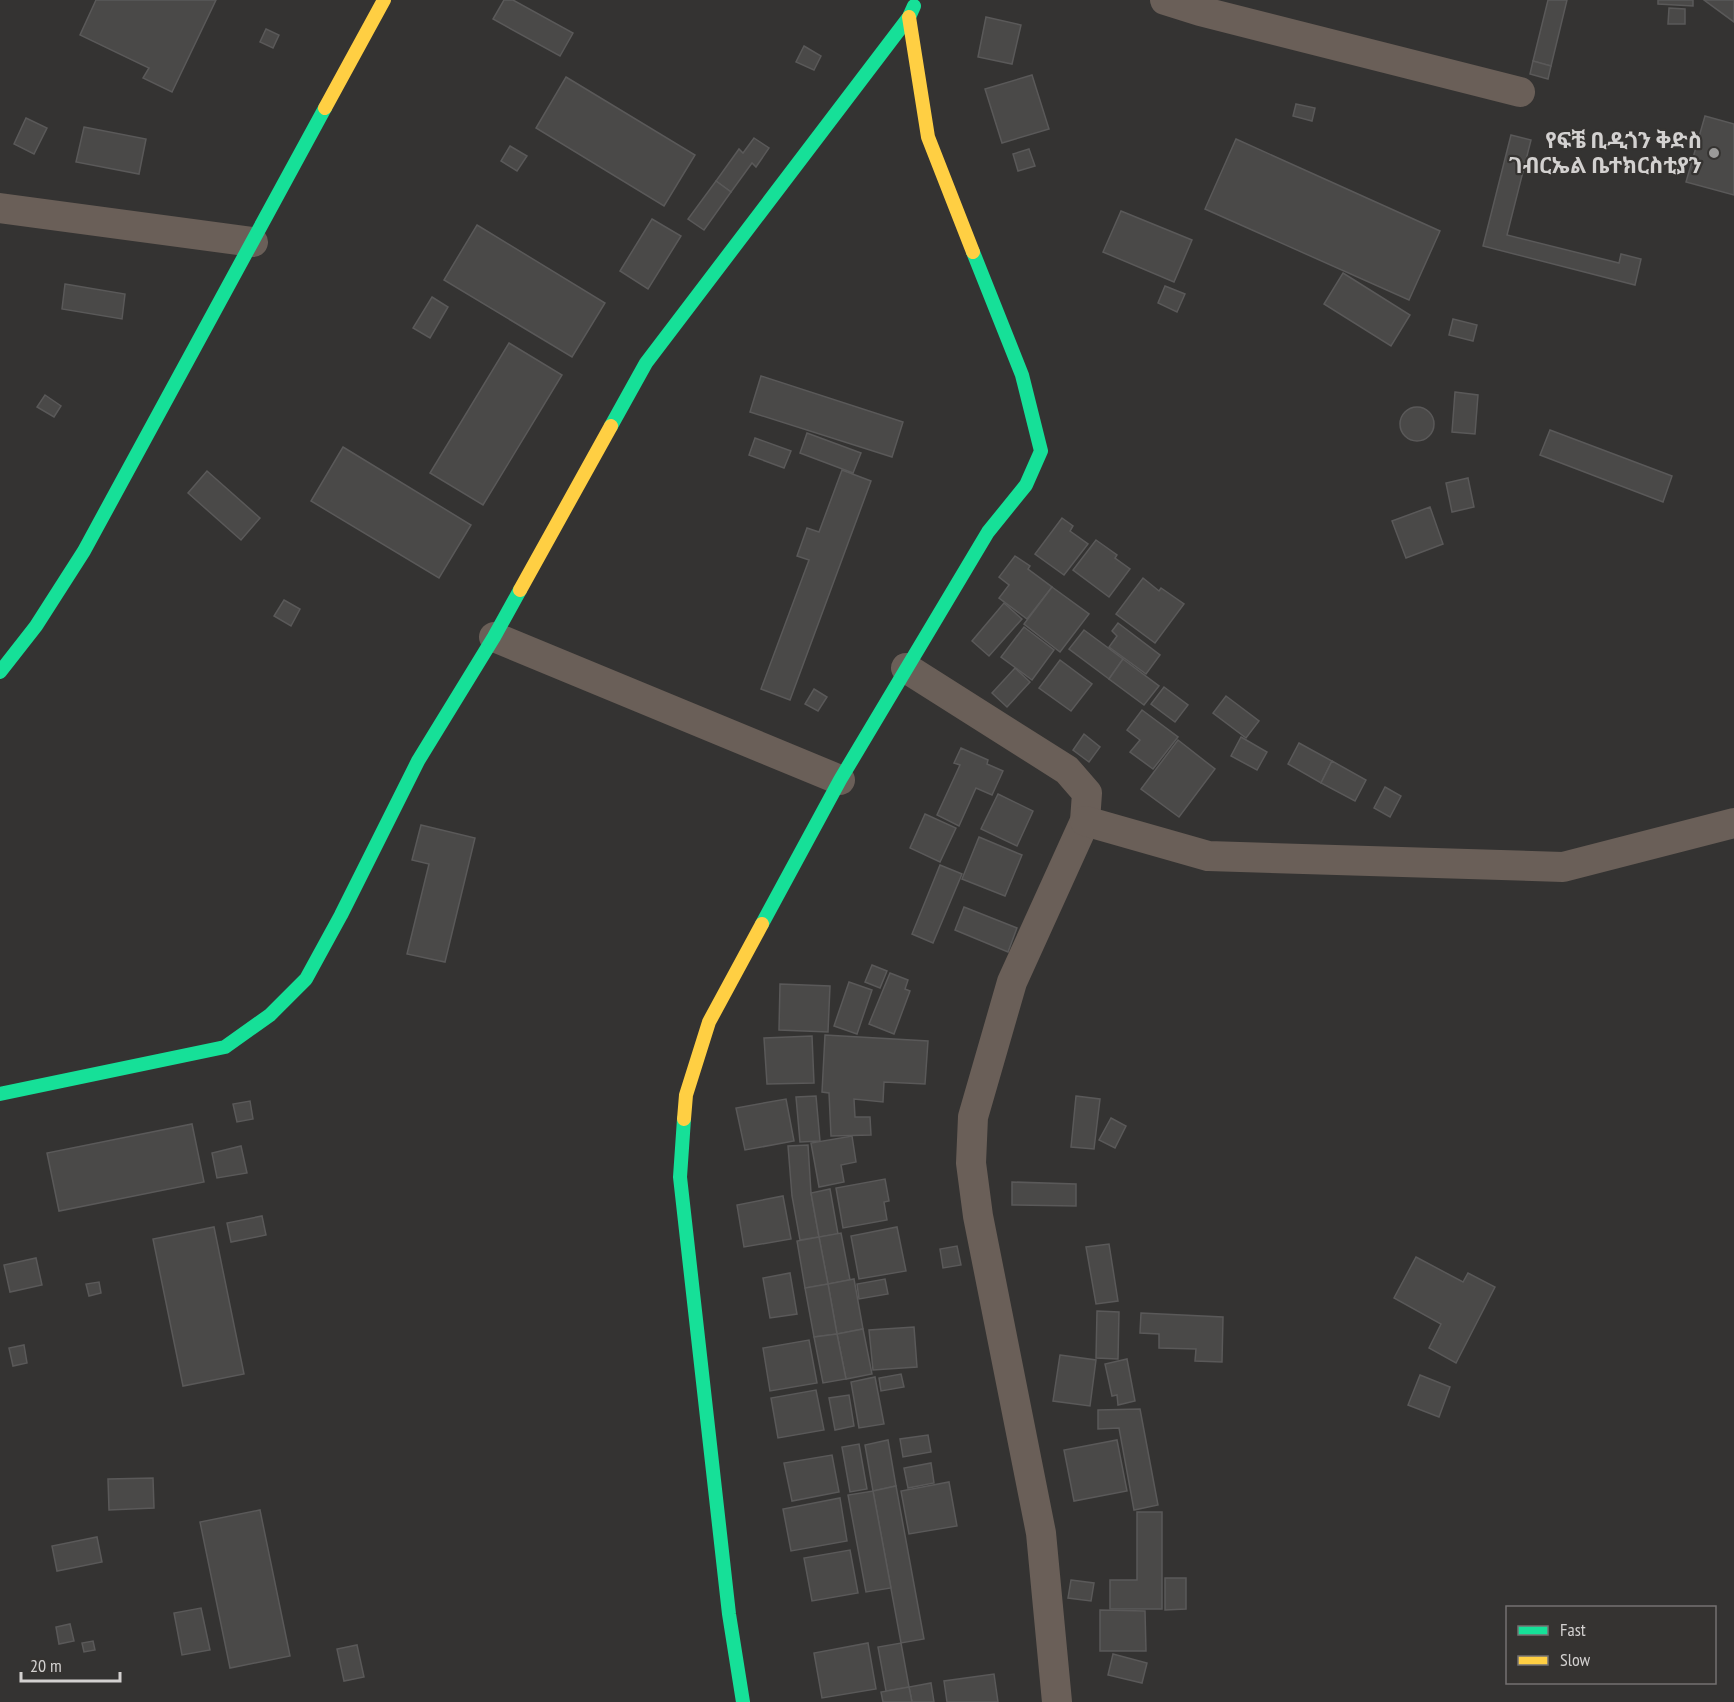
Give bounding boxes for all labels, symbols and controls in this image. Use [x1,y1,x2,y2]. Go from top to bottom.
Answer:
place label: የፍቼ ቢዲጎን ቅድስ ገብርኤል ቤተክርስቲያን [1509,126,1702,179]
marker: የፍቼ ቢዲጎን ቅድስ ገብርኤል ቤተክርስቲያን [1707,146,1721,160]
legend [1506,1606,1716,1684]
text: Fast [1560,1618,1586,1641]
scale bar [21,1645,120,1683]
text: Slow [1560,1648,1591,1671]
text: 20 m [30,1654,62,1677]

